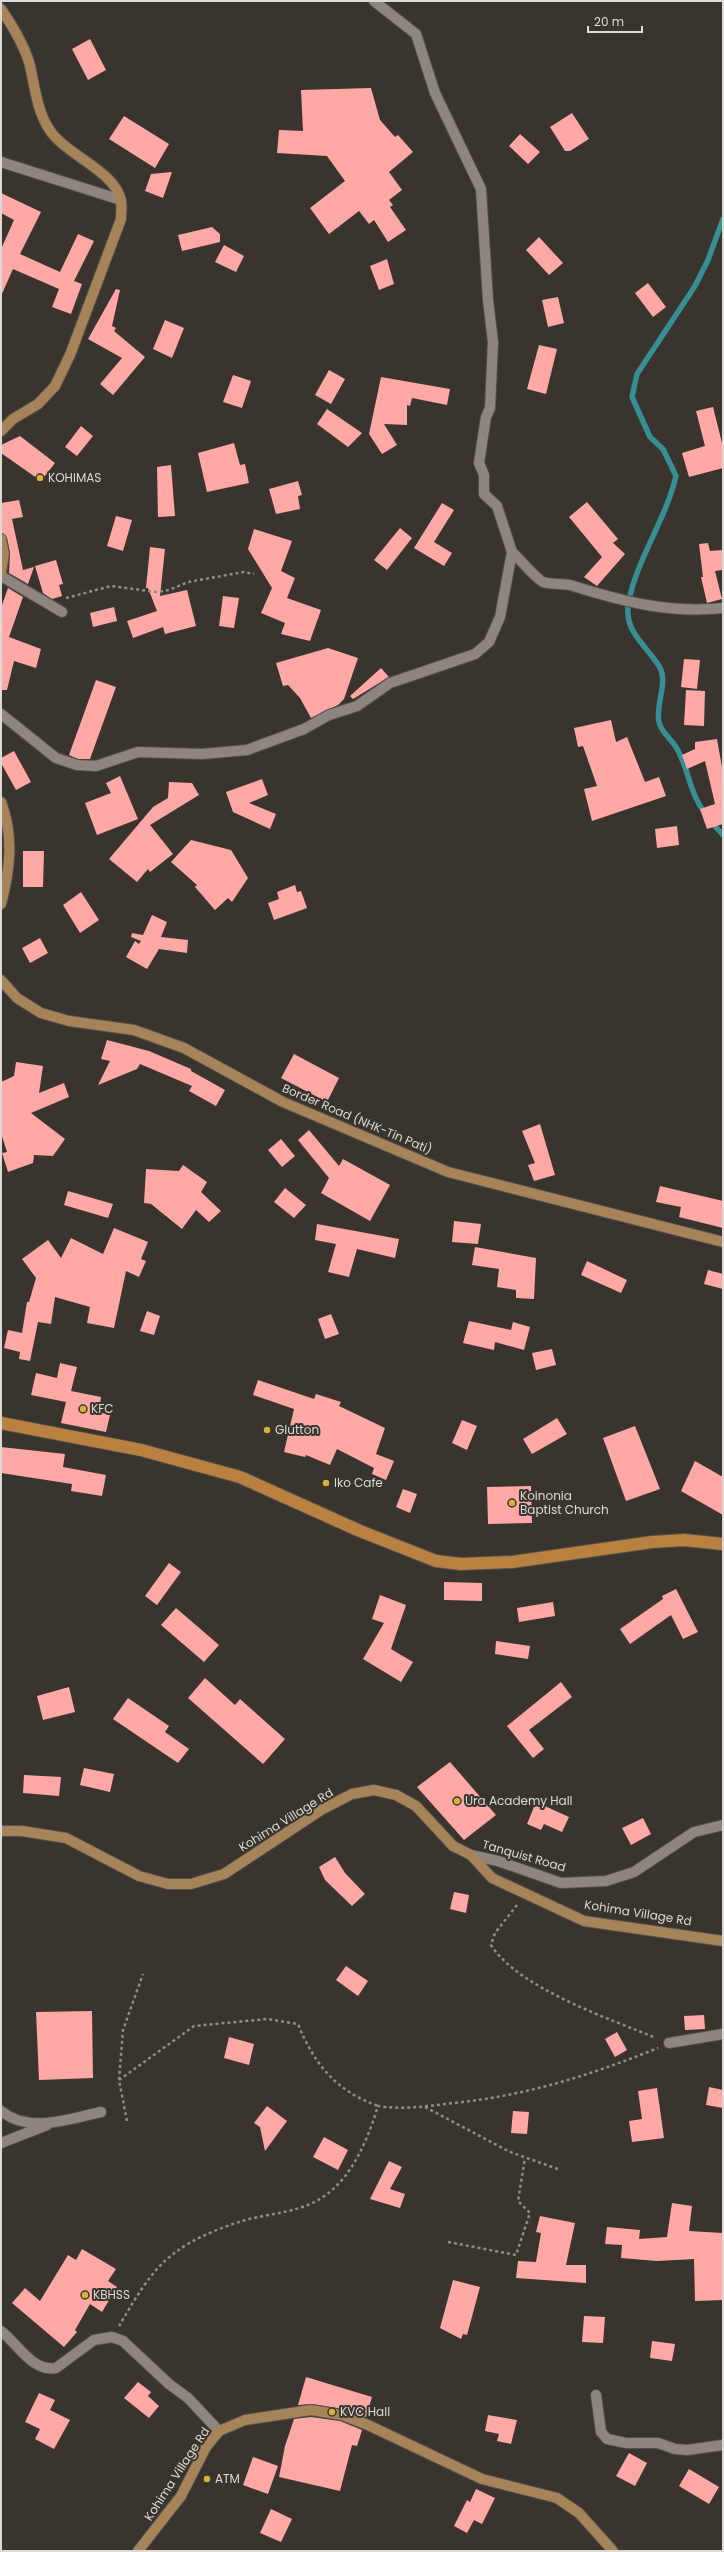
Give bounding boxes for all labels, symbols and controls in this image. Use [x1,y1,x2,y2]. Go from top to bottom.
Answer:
scale bar [588,8,642,34]
text: 20 m [594,13,624,30]
place label: KOHIMAS [48,469,101,486]
marker: KOHIMAS [35,473,45,483]
street label: Border Road (NHK-Tin Pati) [280,1079,435,1158]
place label: KFC [91,1400,114,1417]
marker: KFC [78,1404,88,1414]
place label: Glutton [275,1421,319,1438]
marker: Glutton [262,1425,272,1435]
place label: Iko Cafe [334,1474,383,1491]
marker: Iko Cafe [321,1478,331,1488]
place label: Koinonia Baptist Church [520,1487,609,1518]
marker: Koinonia Baptist Church [507,1498,517,1508]
street label: Kohima Village Rd [235,1784,336,1856]
place label: Ura Academy Hall [465,1792,573,1809]
marker: Ura Academy Hall [452,1796,462,1806]
street label: Tanquist Road [480,1835,568,1876]
street label: Kohima Village Rd [583,1896,693,1929]
place label: KBHSS [93,2286,130,2303]
marker: KBHSS [80,2290,90,2300]
place label: KVC Hall [340,2403,390,2420]
marker: KVC Hall [327,2407,337,2417]
street label: Kohima Village Rd [140,2424,213,2524]
place label: ATM [215,2470,240,2487]
marker: ATM [202,2474,212,2484]

